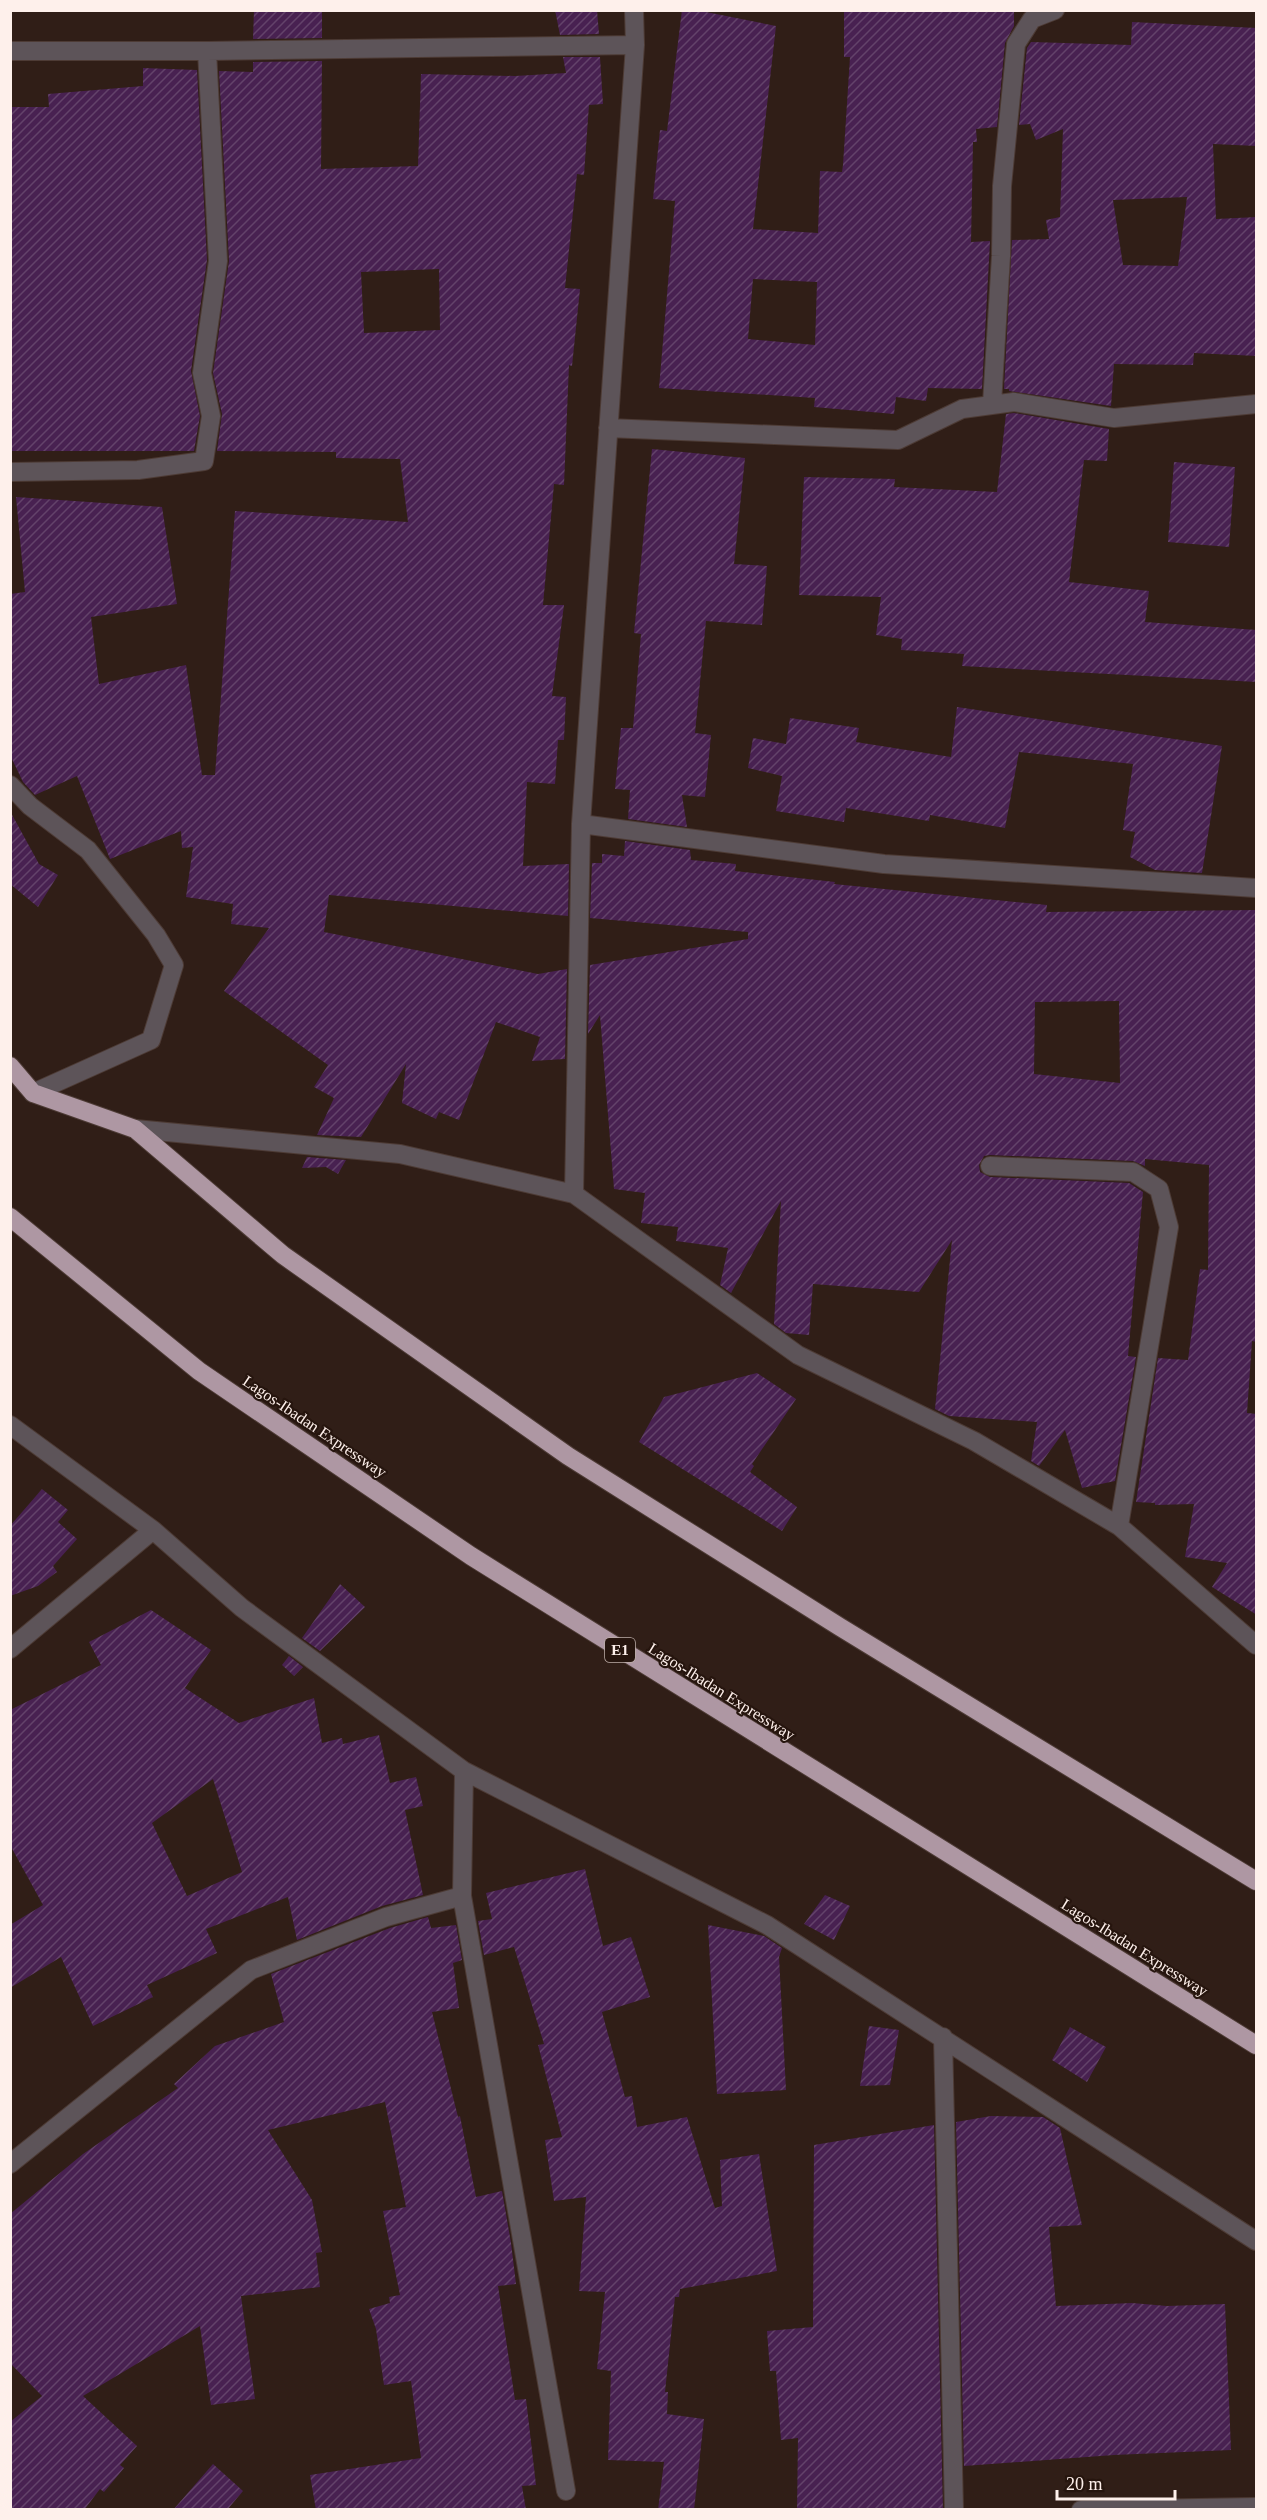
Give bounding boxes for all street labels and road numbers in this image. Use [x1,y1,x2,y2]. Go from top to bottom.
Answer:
street label: Lagos-Ibadan Expressway [239,1372,390,1482]
road number: E1 [605,1638,635,1662]
street label: Lagos-Ibadan Expressway [645,1639,798,1744]
street label: Lagos-Ibadan Expressway [1058,1895,1211,2000]

